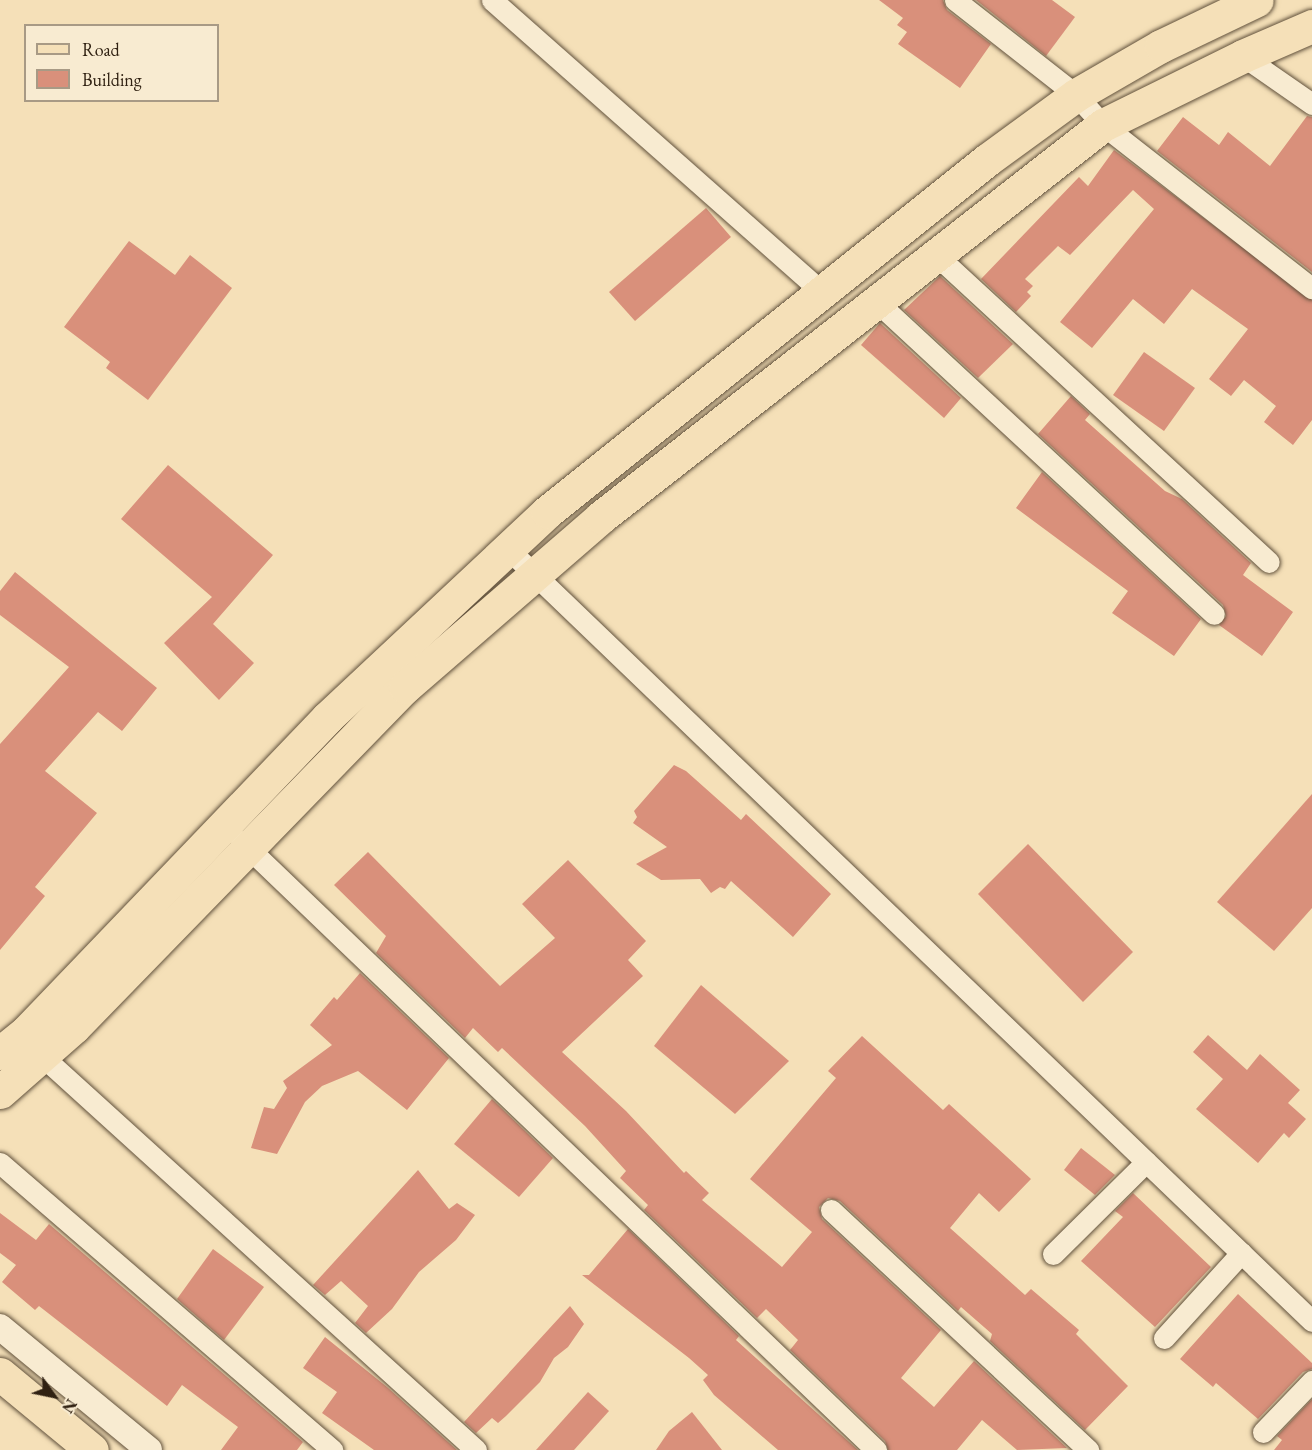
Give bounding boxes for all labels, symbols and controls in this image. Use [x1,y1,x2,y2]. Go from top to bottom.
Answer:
legend [24,24,219,102]
text: Road [82,38,120,61]
text: Building [82,68,142,91]
north arrow [24,1366,84,1426]
text: N [57,1395,82,1417]

